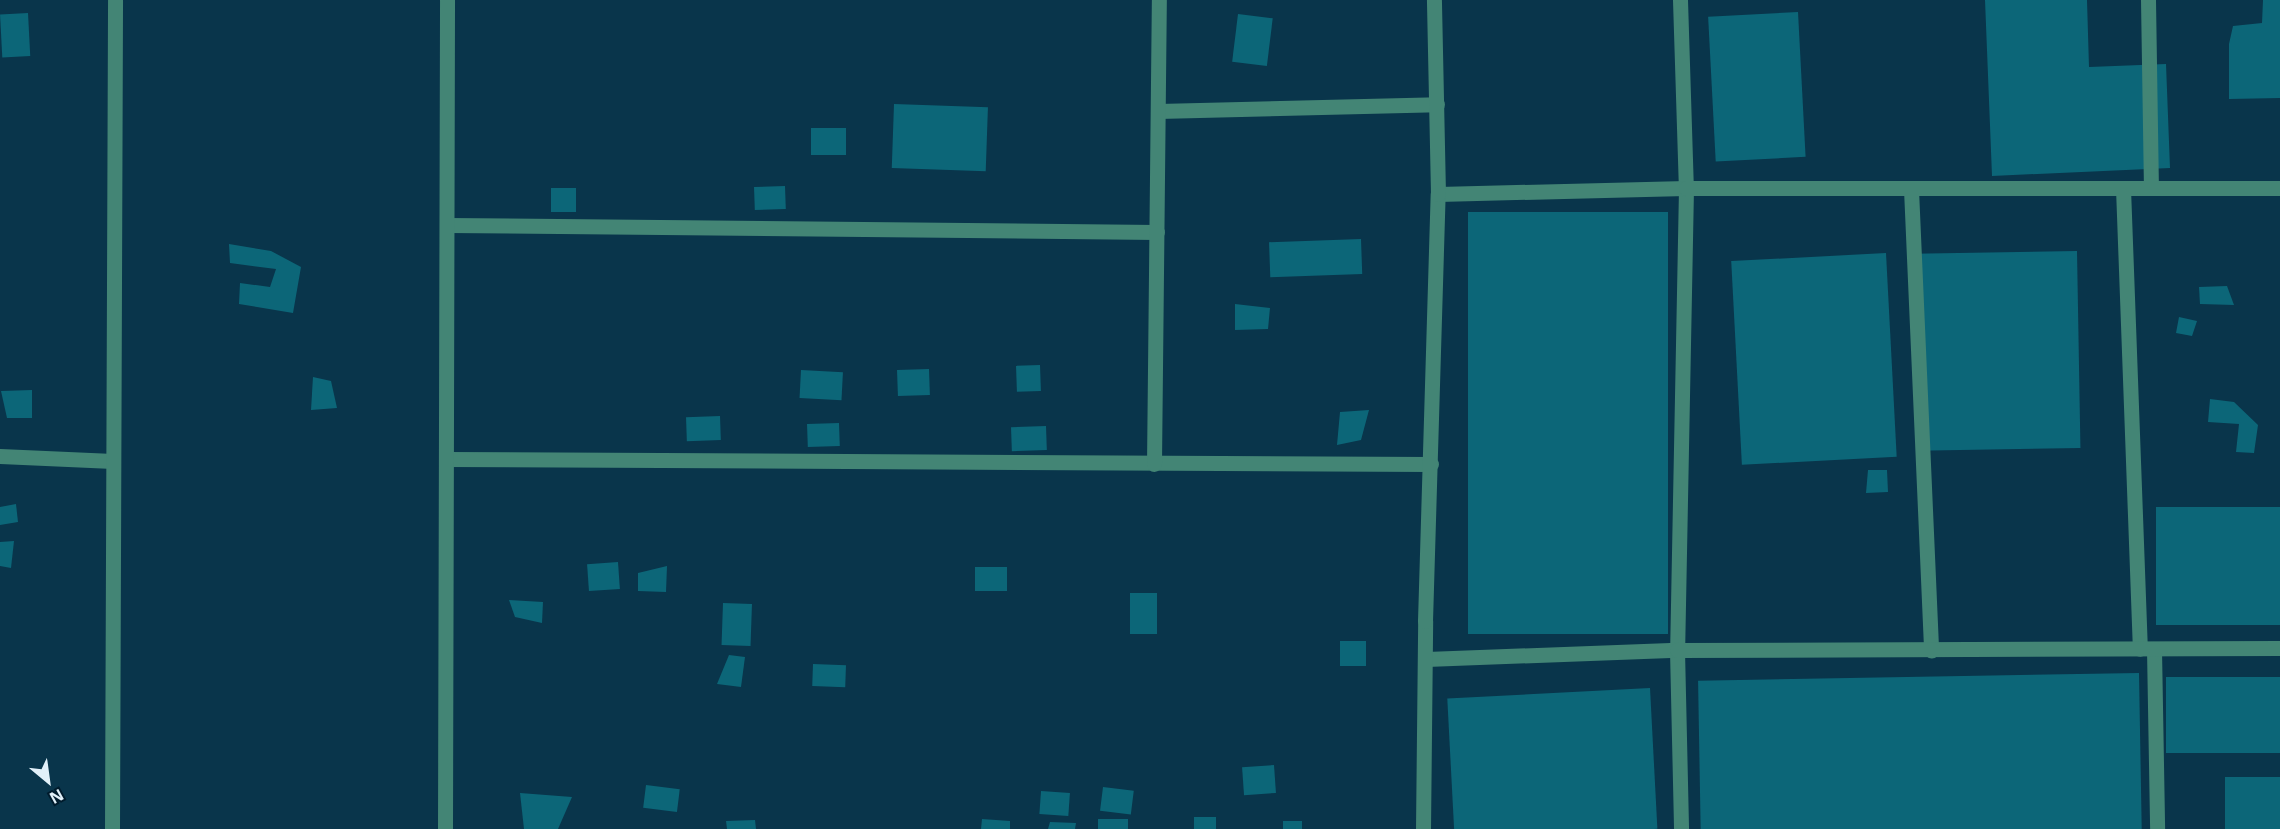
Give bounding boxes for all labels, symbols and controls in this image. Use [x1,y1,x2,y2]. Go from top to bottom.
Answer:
north arrow [18,751,78,811]
text: N [46,784,68,810]

